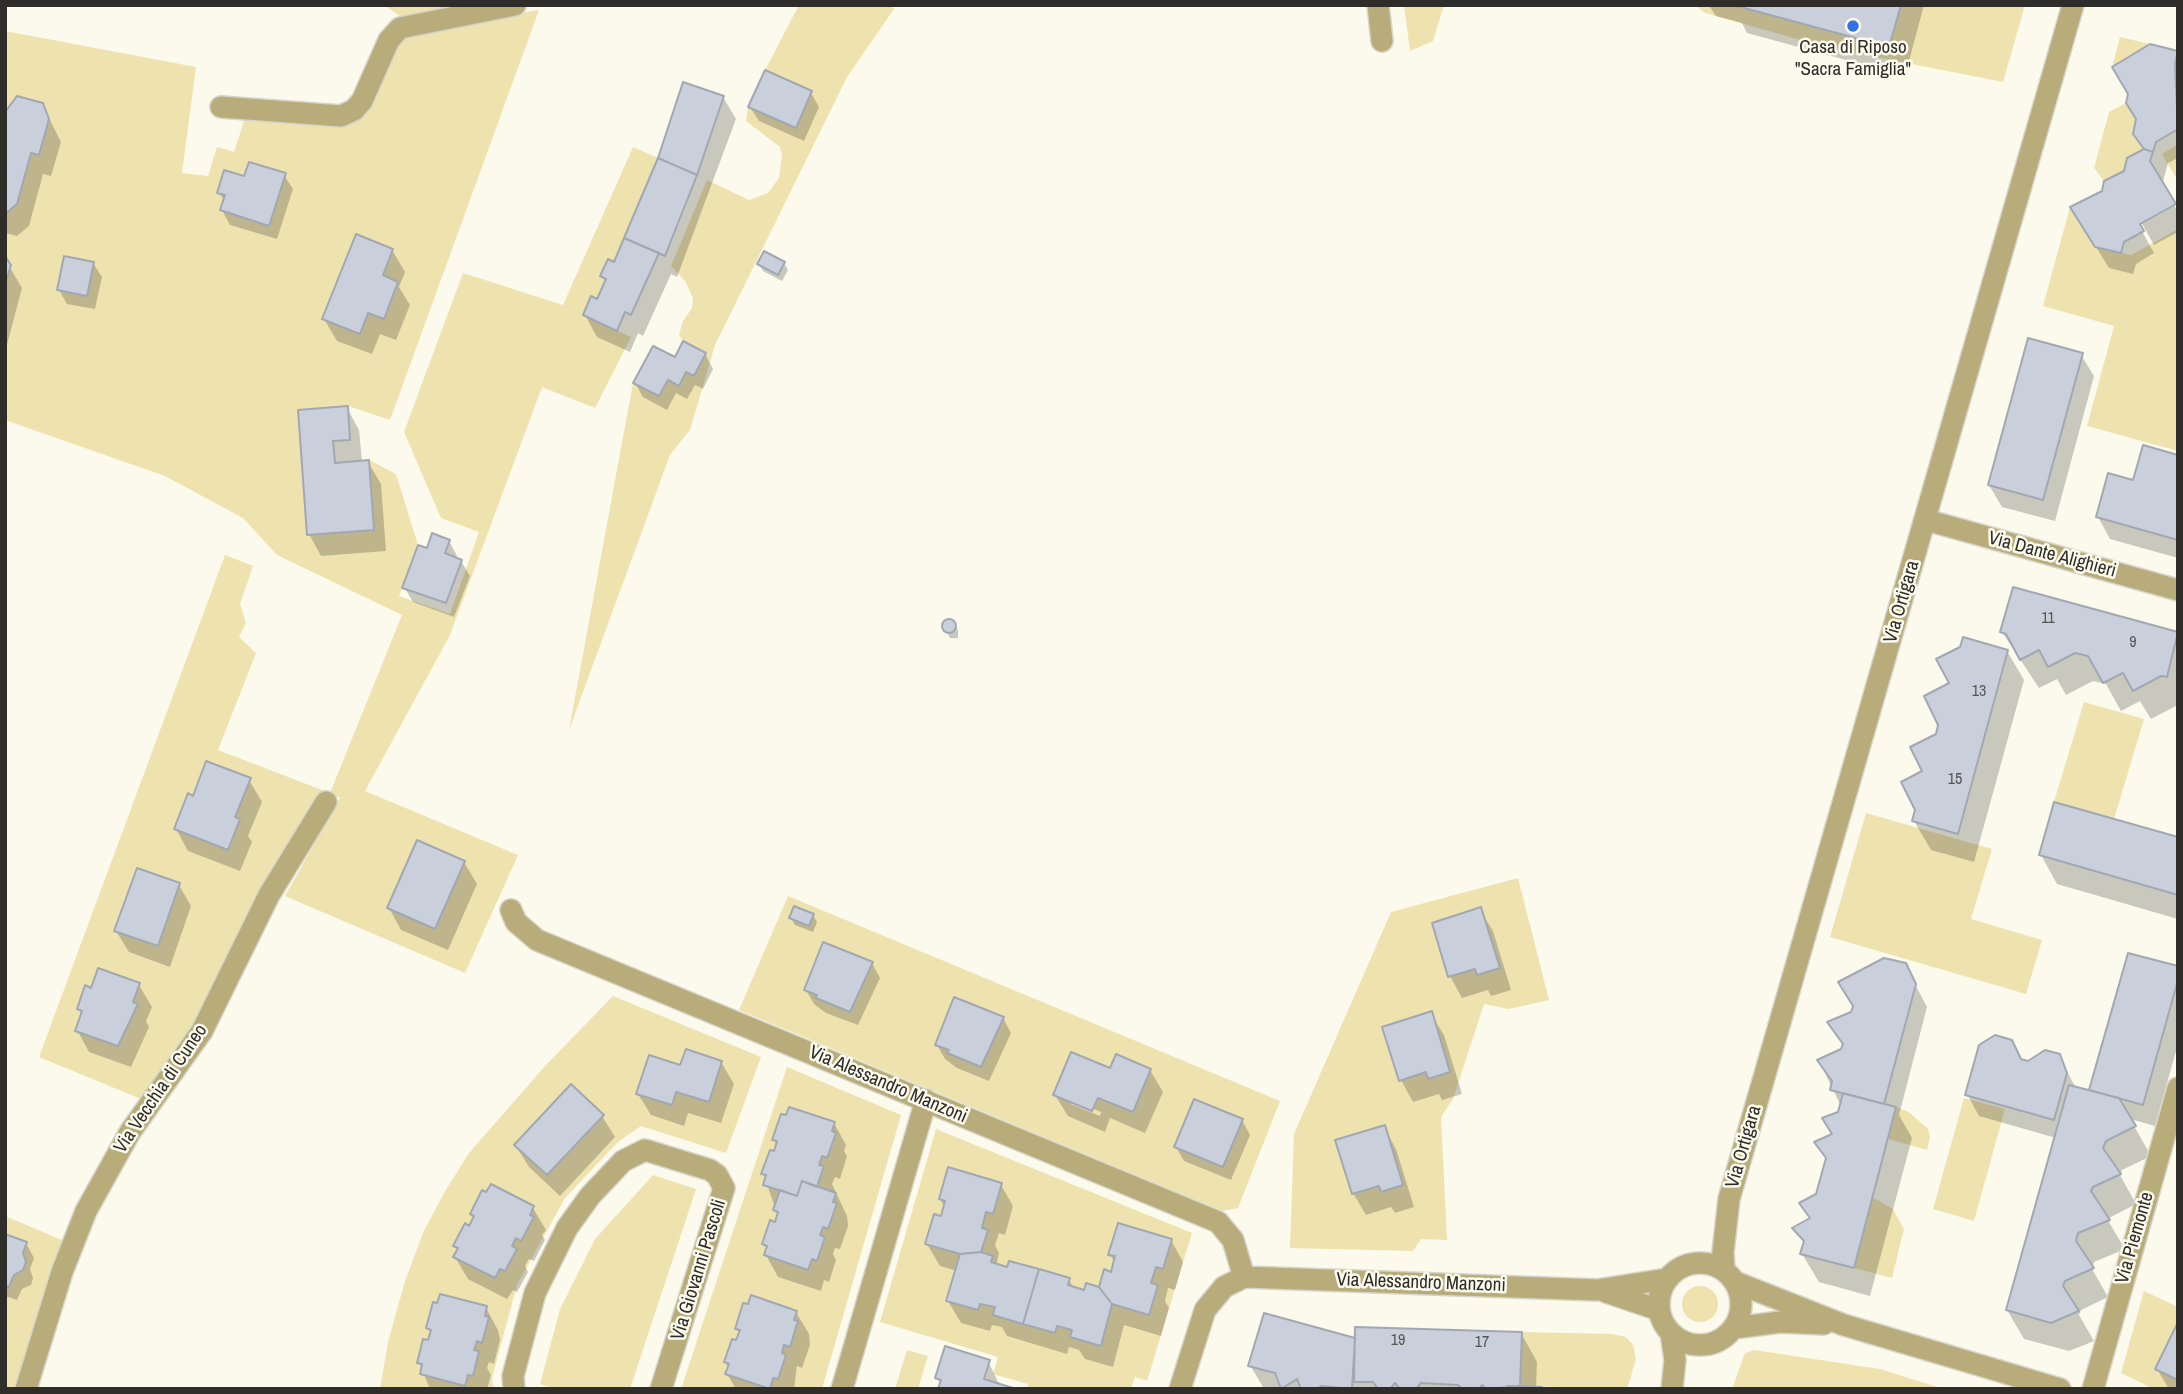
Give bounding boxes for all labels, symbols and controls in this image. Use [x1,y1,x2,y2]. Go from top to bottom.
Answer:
marker: Casa di Riposo "Sacra Famiglia" [1845,18,1861,34]
place label: Casa di Riposo "Sacra Famiglia" [1795,37,1911,81]
street label: Via Dante Alighieri [1986,527,2118,583]
street label: Via Ortigara [1879,558,1925,646]
house number: 11 [2041,609,2055,629]
house number: 9 [2129,633,2137,653]
house number: 13 [1972,682,1986,702]
house number: 15 [1948,770,1962,790]
street label: Via Vecchia di Cuneo [109,1020,213,1158]
street label: Via Alessandro Manzoni [806,1041,970,1129]
street label: Via Ortigara [1721,1103,1767,1191]
street label: Via Piemonte [2111,1190,2159,1286]
street label: Via Giovanni Pascoli [667,1197,731,1343]
street label: Via Alessandro Manzoni [1336,1269,1506,1297]
house number: 19 [1391,1331,1405,1351]
house number: 17 [1475,1333,1489,1353]

